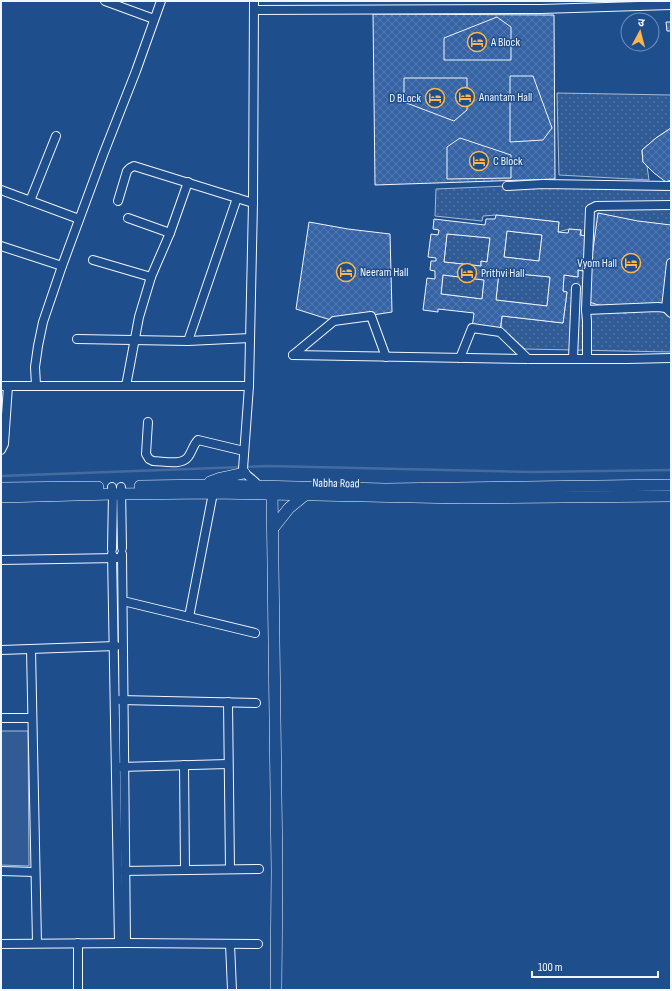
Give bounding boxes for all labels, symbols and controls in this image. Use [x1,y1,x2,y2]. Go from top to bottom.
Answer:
north arrow [620,12,660,52]
text: उ [637,16,646,29]
hotel icon: A Block [466,31,488,53]
place label: A Block [490,35,520,50]
hotel icon: Anantam Hall [454,86,476,108]
hotel icon: D BLock [424,87,446,109]
place label: Anantam Hall [478,90,532,105]
place label: D BLock [389,91,421,106]
hotel icon: C Block [468,150,490,172]
place label: C Block [493,154,523,169]
hotel icon: Vyom Hall [620,252,642,274]
place label: Vyom Hall [577,256,617,271]
hotel icon: Neeram Hall [335,261,357,283]
hotel icon: Prithvi Hall [456,262,478,284]
place label: Neeram Hall [360,265,408,280]
place label: Prithvi Hall [481,266,524,281]
street label: Nabha Road [312,476,360,491]
scale bar [532,953,658,979]
text: 100 m [538,960,563,975]

